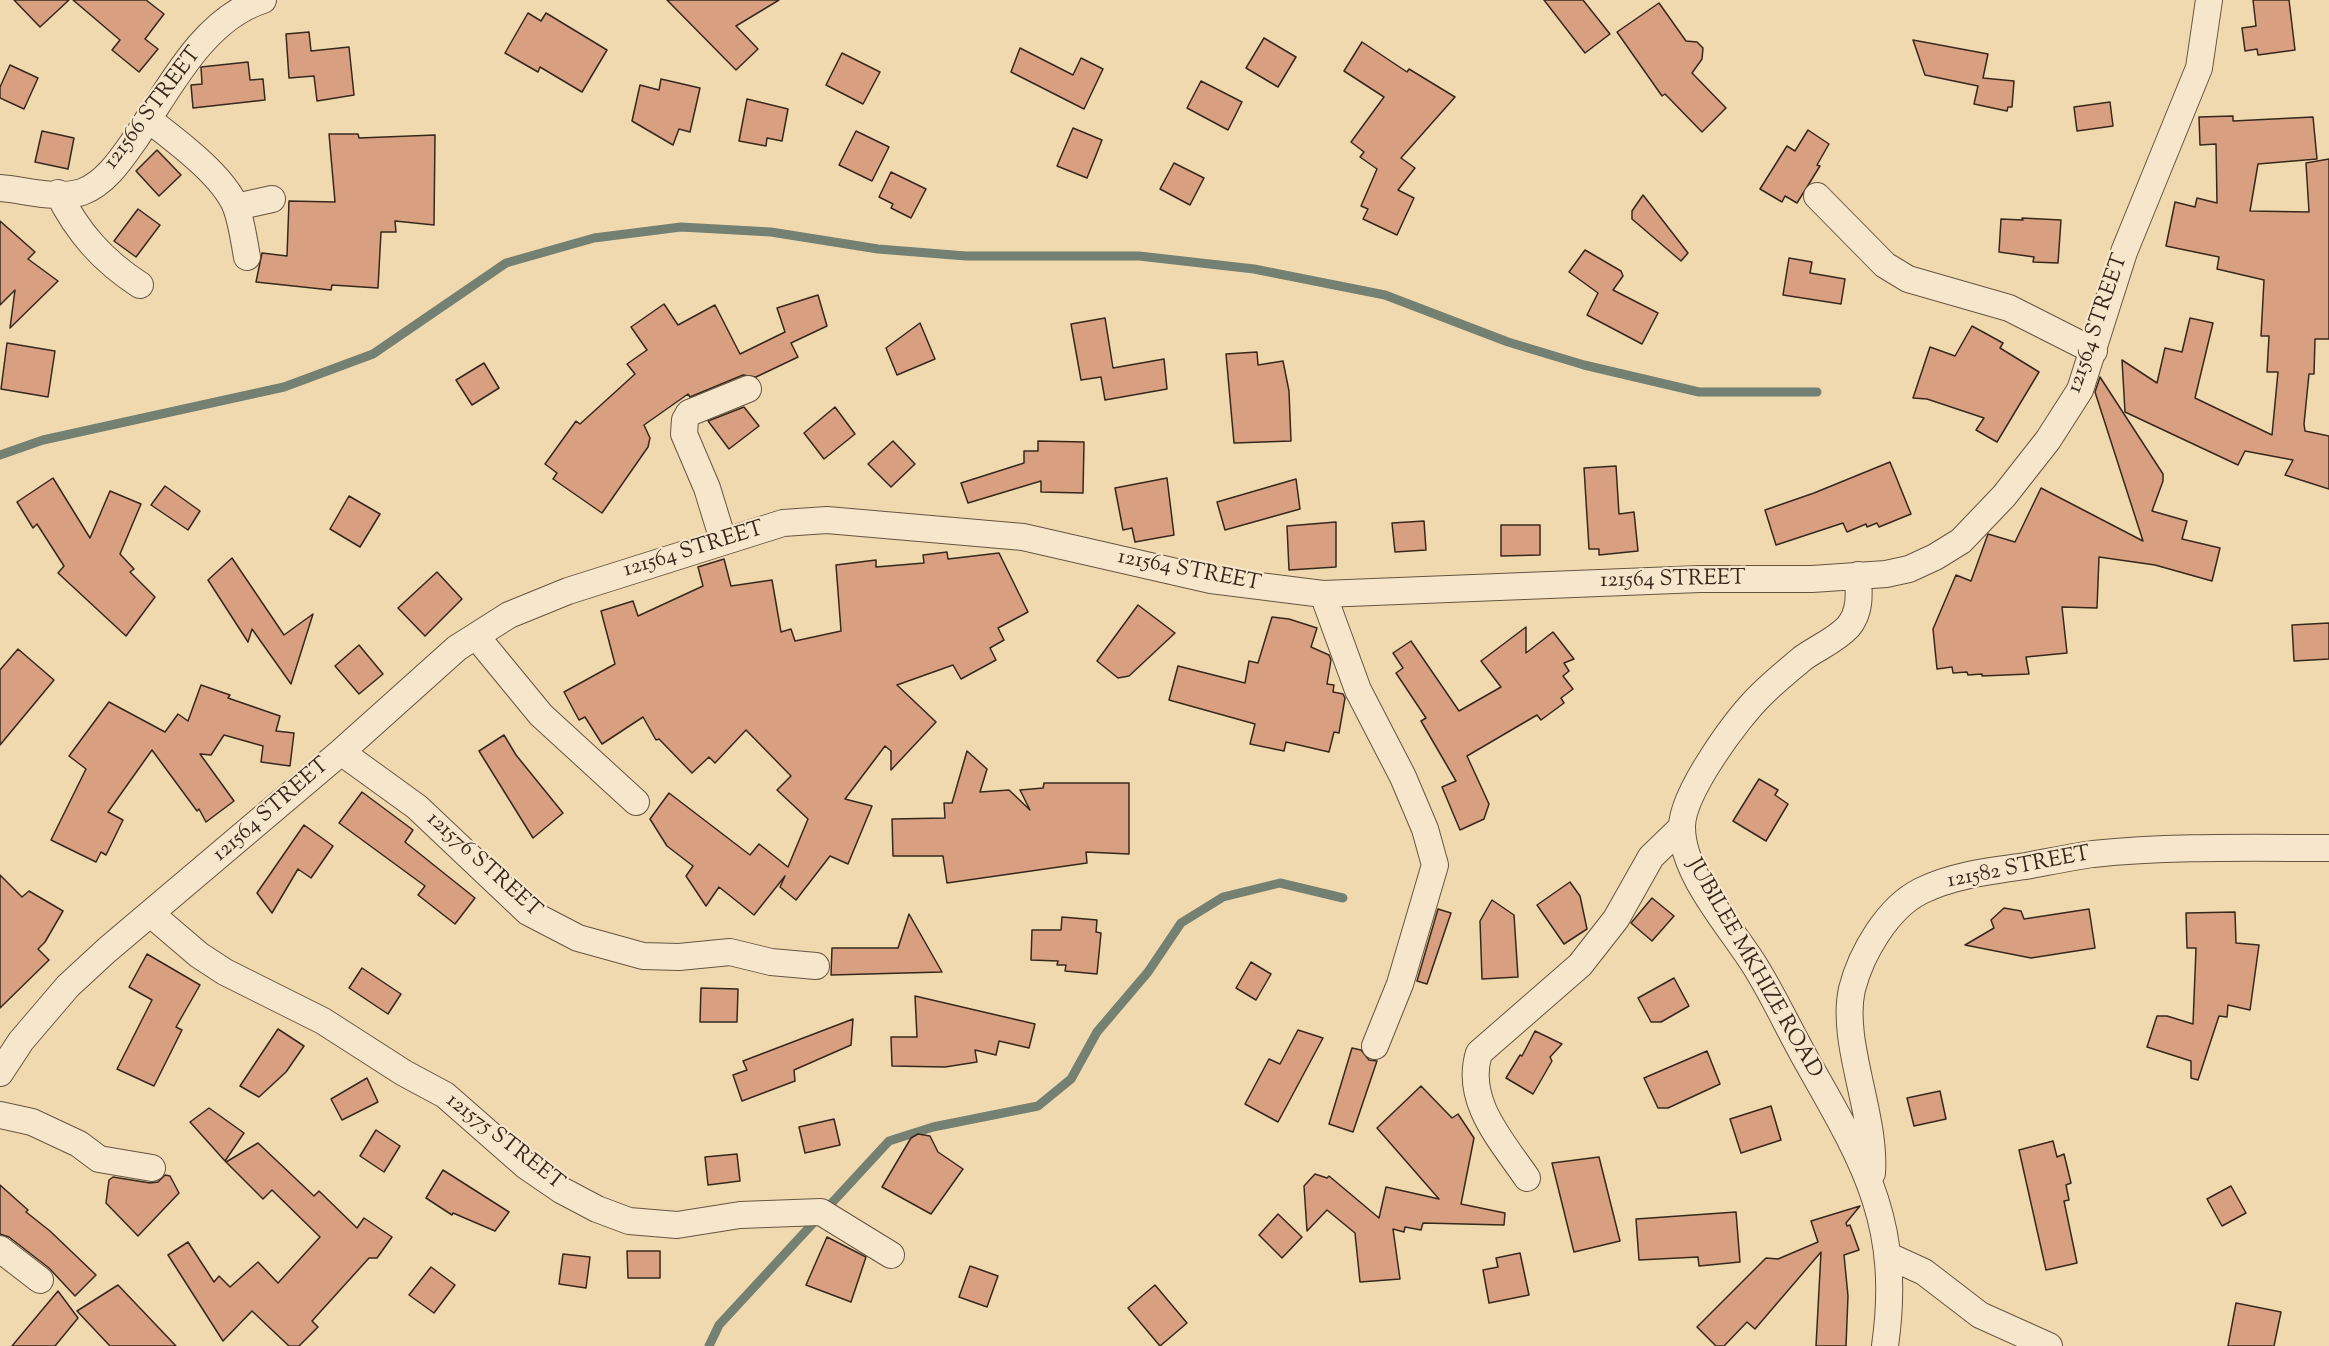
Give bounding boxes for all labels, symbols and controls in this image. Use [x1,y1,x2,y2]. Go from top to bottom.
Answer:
street label: 121566 STREET [100,43,208,175]
street label: 121564 STREET [2063,251,2135,397]
street label: 121564 STREET [621,517,767,585]
street label: 121564 STREET [1115,545,1263,599]
street label: 121564 STREET [1600,567,1746,595]
street label: 121564 STREET [208,753,336,869]
street label: 121576 STREET [420,807,546,925]
street label: 121582 STREET [1945,842,2093,896]
street label: JUBILEE MKHIZE ROAD [1679,855,1827,1083]
street label: 121575 STREET [440,1089,568,1197]

